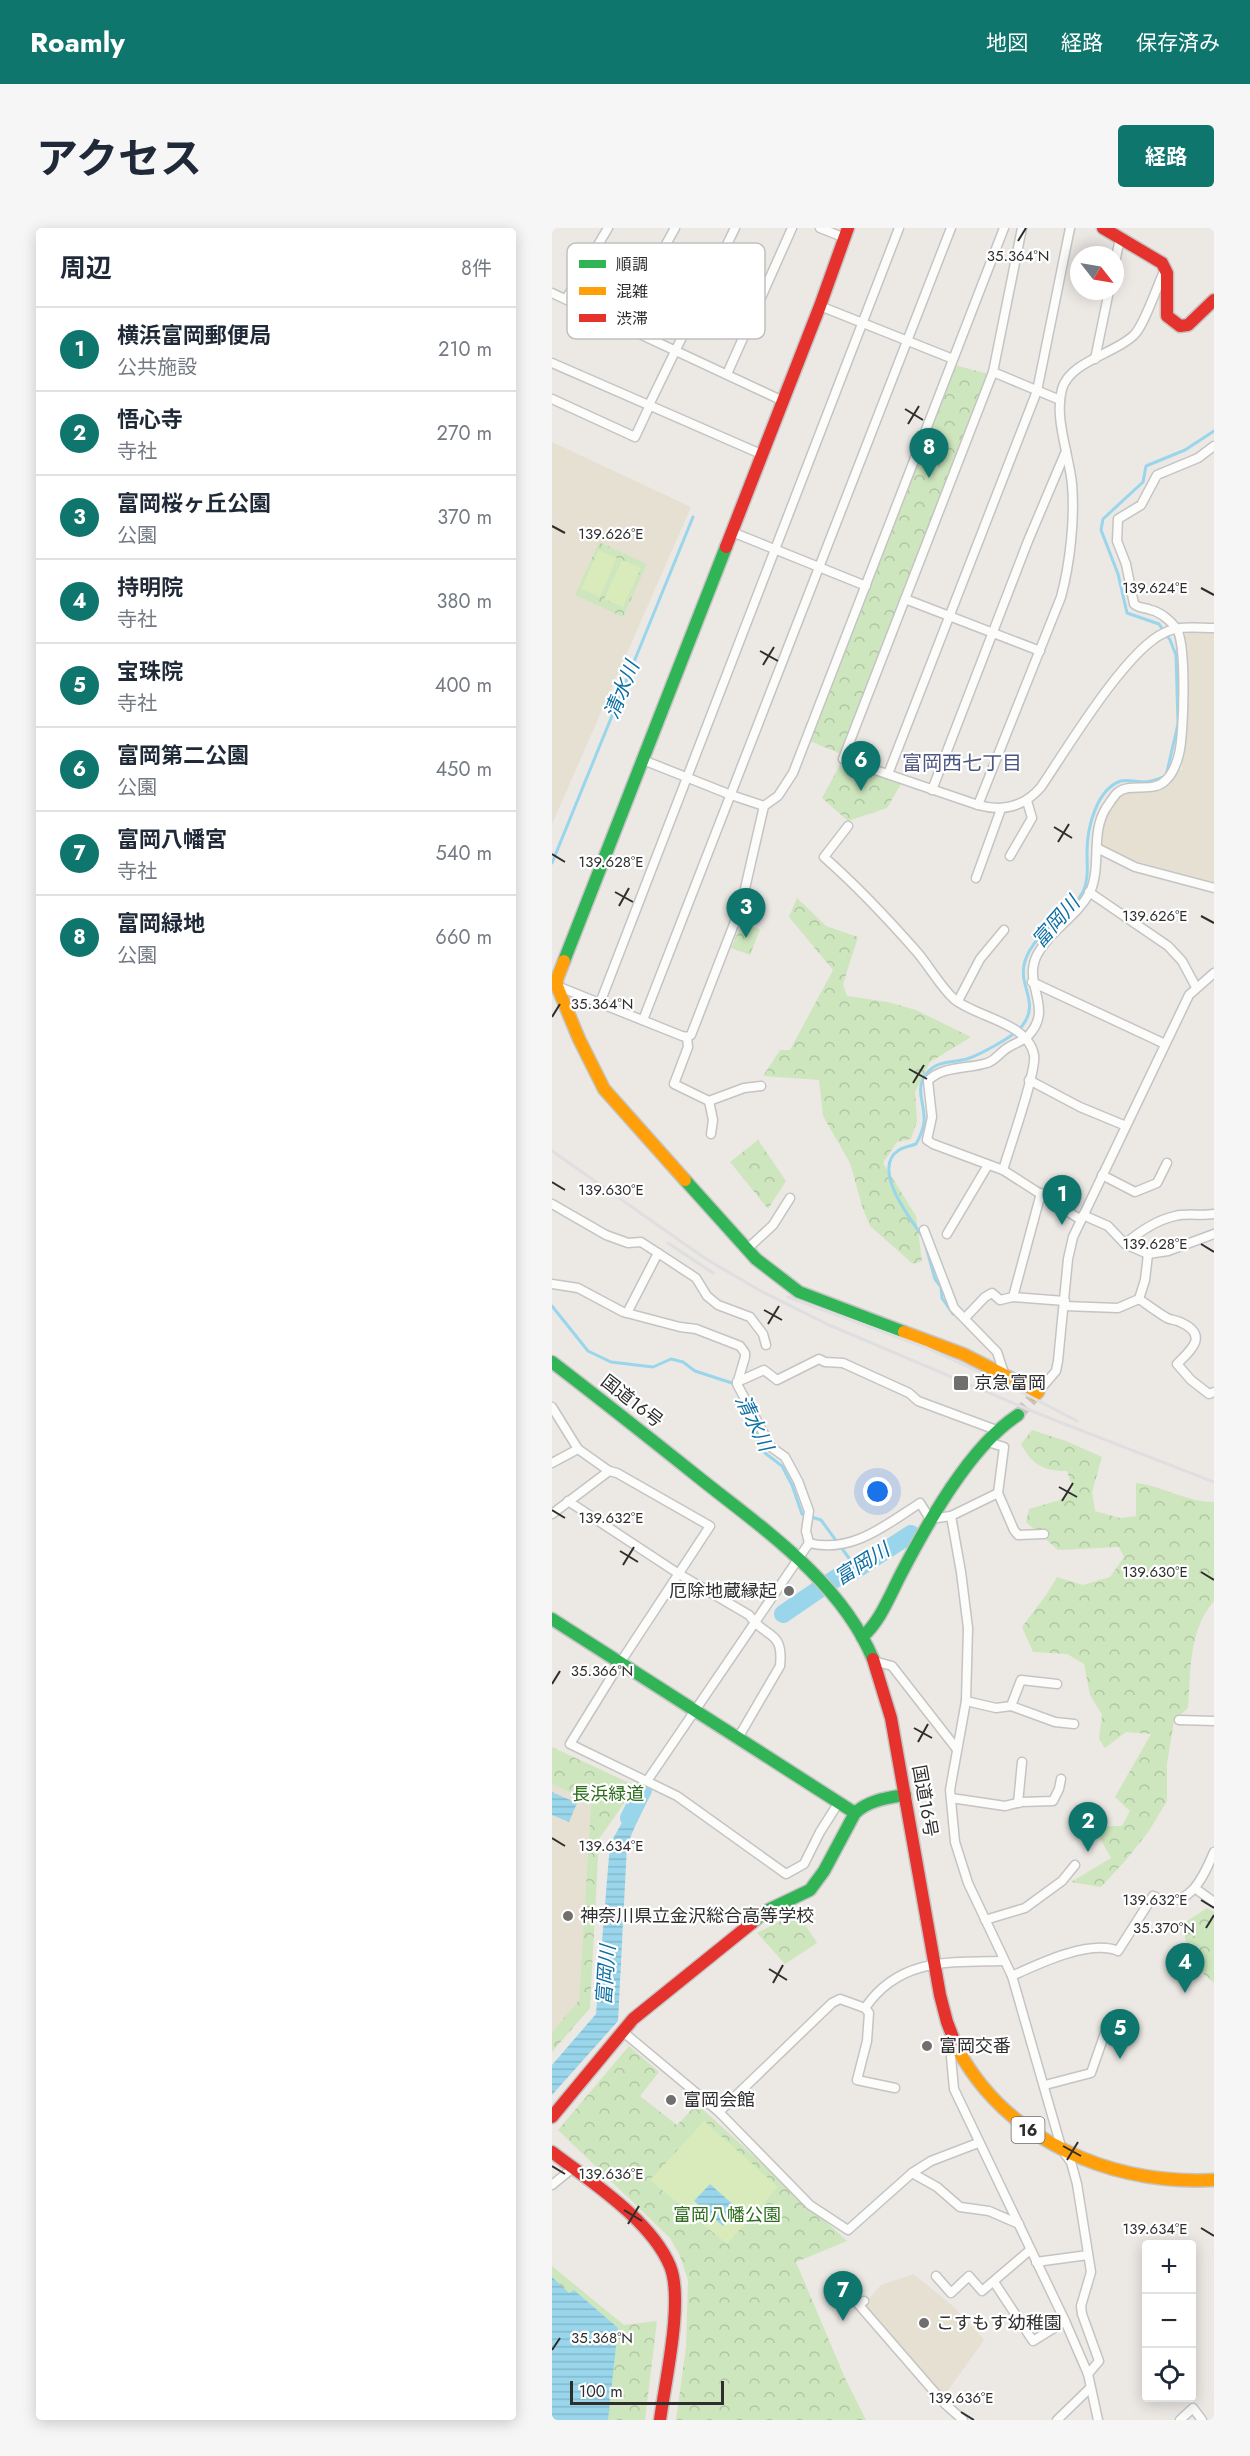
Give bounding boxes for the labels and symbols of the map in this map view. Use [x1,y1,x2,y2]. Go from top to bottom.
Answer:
legend [567,243,765,339]
text: 35.364°N [987,245,1049,267]
north arrow [1070,246,1124,300]
text: 順調 [616,253,648,276]
text: 混雑 [616,280,648,303]
text: 渋滞 [616,307,648,330]
pin: 8 [910,428,949,478]
text: 139.626°E [578,523,644,545]
text: 139.624°E [1122,577,1188,599]
water label: 清水川 [597,655,647,723]
pin: 6 [842,742,880,791]
district label: 富岡西七丁目 [902,749,1022,778]
text: 139.628°E [579,851,643,873]
pin: 3 [726,888,766,938]
water label: 富岡川 [1025,888,1088,954]
text: 139.626°E [1122,905,1188,927]
text: 35.364°N [571,993,633,1015]
pin: 1 [1042,1176,1082,1225]
text: 139.630°E [578,1179,644,1201]
text: 139.628°E [1123,1233,1187,1255]
street label: 国道16号 [595,1368,669,1434]
place label: 京急富岡 [974,1370,1046,1396]
marker: 京急富岡 [952,1374,970,1392]
water label: 清水川 [728,1390,781,1458]
your location [863,1477,892,1506]
text: 139.632°E [579,1507,643,1529]
water label: 富岡川 [829,1535,897,1592]
text: 139.630°E [1122,1561,1188,1583]
place label: 厄除地蔵縁起 [669,1578,777,1604]
marker: 厄除地蔵縁起 [782,1584,796,1598]
text: 35.366°N [571,1660,633,1682]
street label: 国道16号 [906,1763,944,1839]
park label: 長浜緑道 [572,1781,644,1807]
pin: 2 [1068,1802,1108,1852]
text: 139.634°E [578,1835,644,1857]
text: 139.632°E [1123,1889,1187,1911]
place label: 神奈川県立金沢総合高等学校 [580,1903,814,1929]
marker: 神奈川県立金沢総合高等学校 [561,1909,575,1923]
text: 35.370°N [1133,1917,1195,1939]
water label: 富岡川 [589,1942,623,2006]
pin: 4 [1166,1944,1204,1993]
pin: 5 [1100,2010,1140,2059]
place label: 富岡交番 [939,2033,1011,2059]
marker: 富岡交番 [920,2039,934,2053]
place label: 富岡会館 [683,2087,755,2113]
marker: 富岡会館 [664,2093,678,2107]
road number: 16 [1012,2117,1044,2143]
text: 139.636°E [579,2163,643,2185]
park label: 富岡八幡公園 [673,2202,781,2228]
text: 139.634°E [1122,2218,1188,2240]
pin: 7 [824,2272,862,2321]
place label: こすもす幼稚園 [936,2310,1062,2336]
marker: こすもす幼稚園 [917,2316,931,2330]
text: 35.368°N [571,2327,633,2349]
scale bar [570,2378,724,2406]
text: 139.636°E [929,2387,993,2409]

